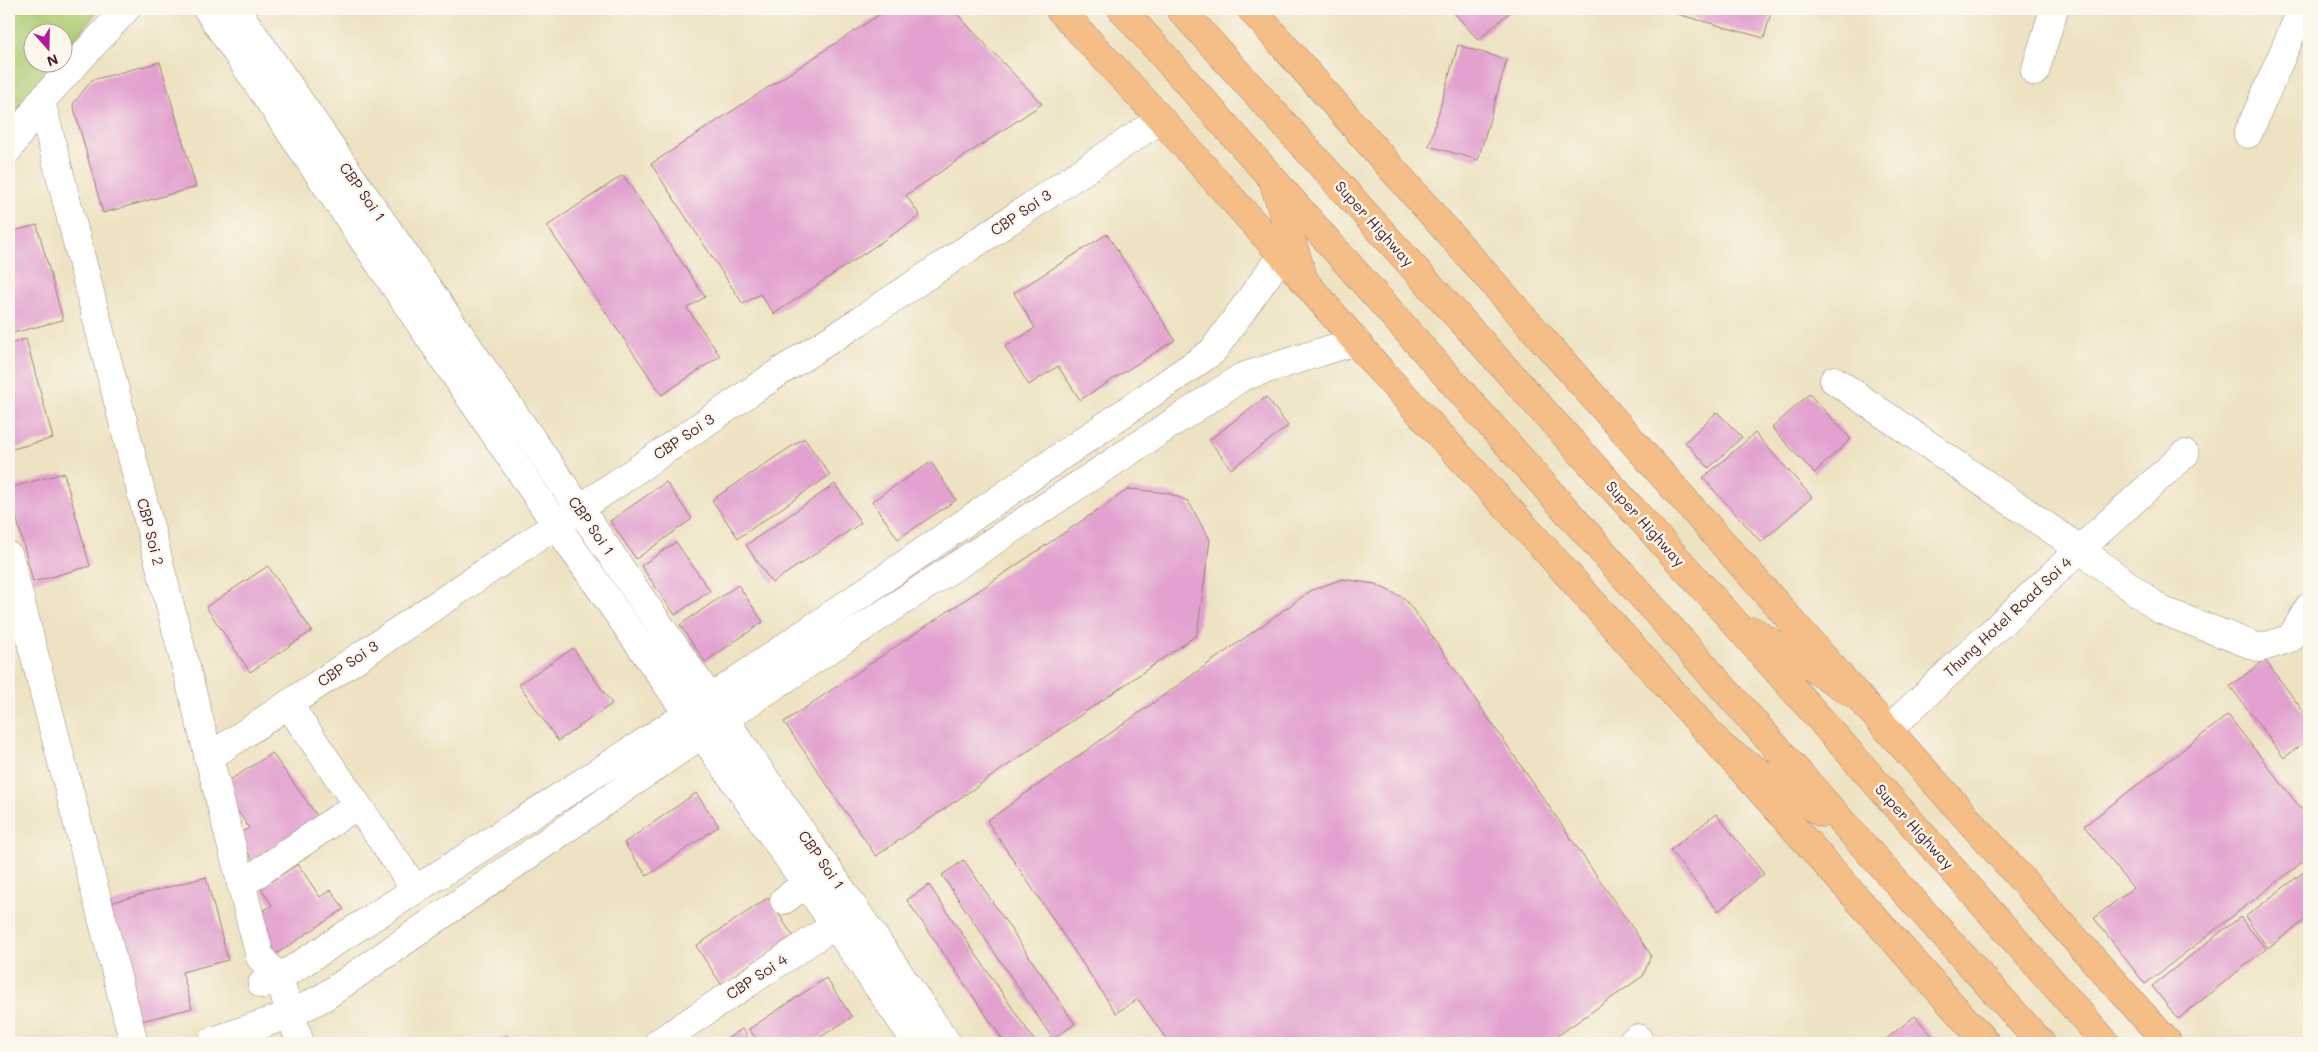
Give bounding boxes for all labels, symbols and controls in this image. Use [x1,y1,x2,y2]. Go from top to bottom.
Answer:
north arrow [22,22,72,72]
text: N [44,50,61,71]
street label: CBP Soi 1 [335,158,390,225]
street label: Super Highway [1331,176,1419,271]
street label: CBP Soi 3 [986,184,1055,240]
street label: CBP Soi 3 [649,408,718,464]
street label: Super Highway [1602,476,1690,571]
street label: CBP Soi 1 [564,492,619,559]
street label: CBP Soi 2 [133,496,169,568]
street label: Thung Hotel Road Soi 4 [1939,551,2076,681]
street label: CBP Soi 3 [313,635,382,691]
street label: Super Highway [1871,779,1959,874]
street label: CBP Soi 1 [794,826,849,893]
street label: CBP Soi 4 [722,949,791,1003]

